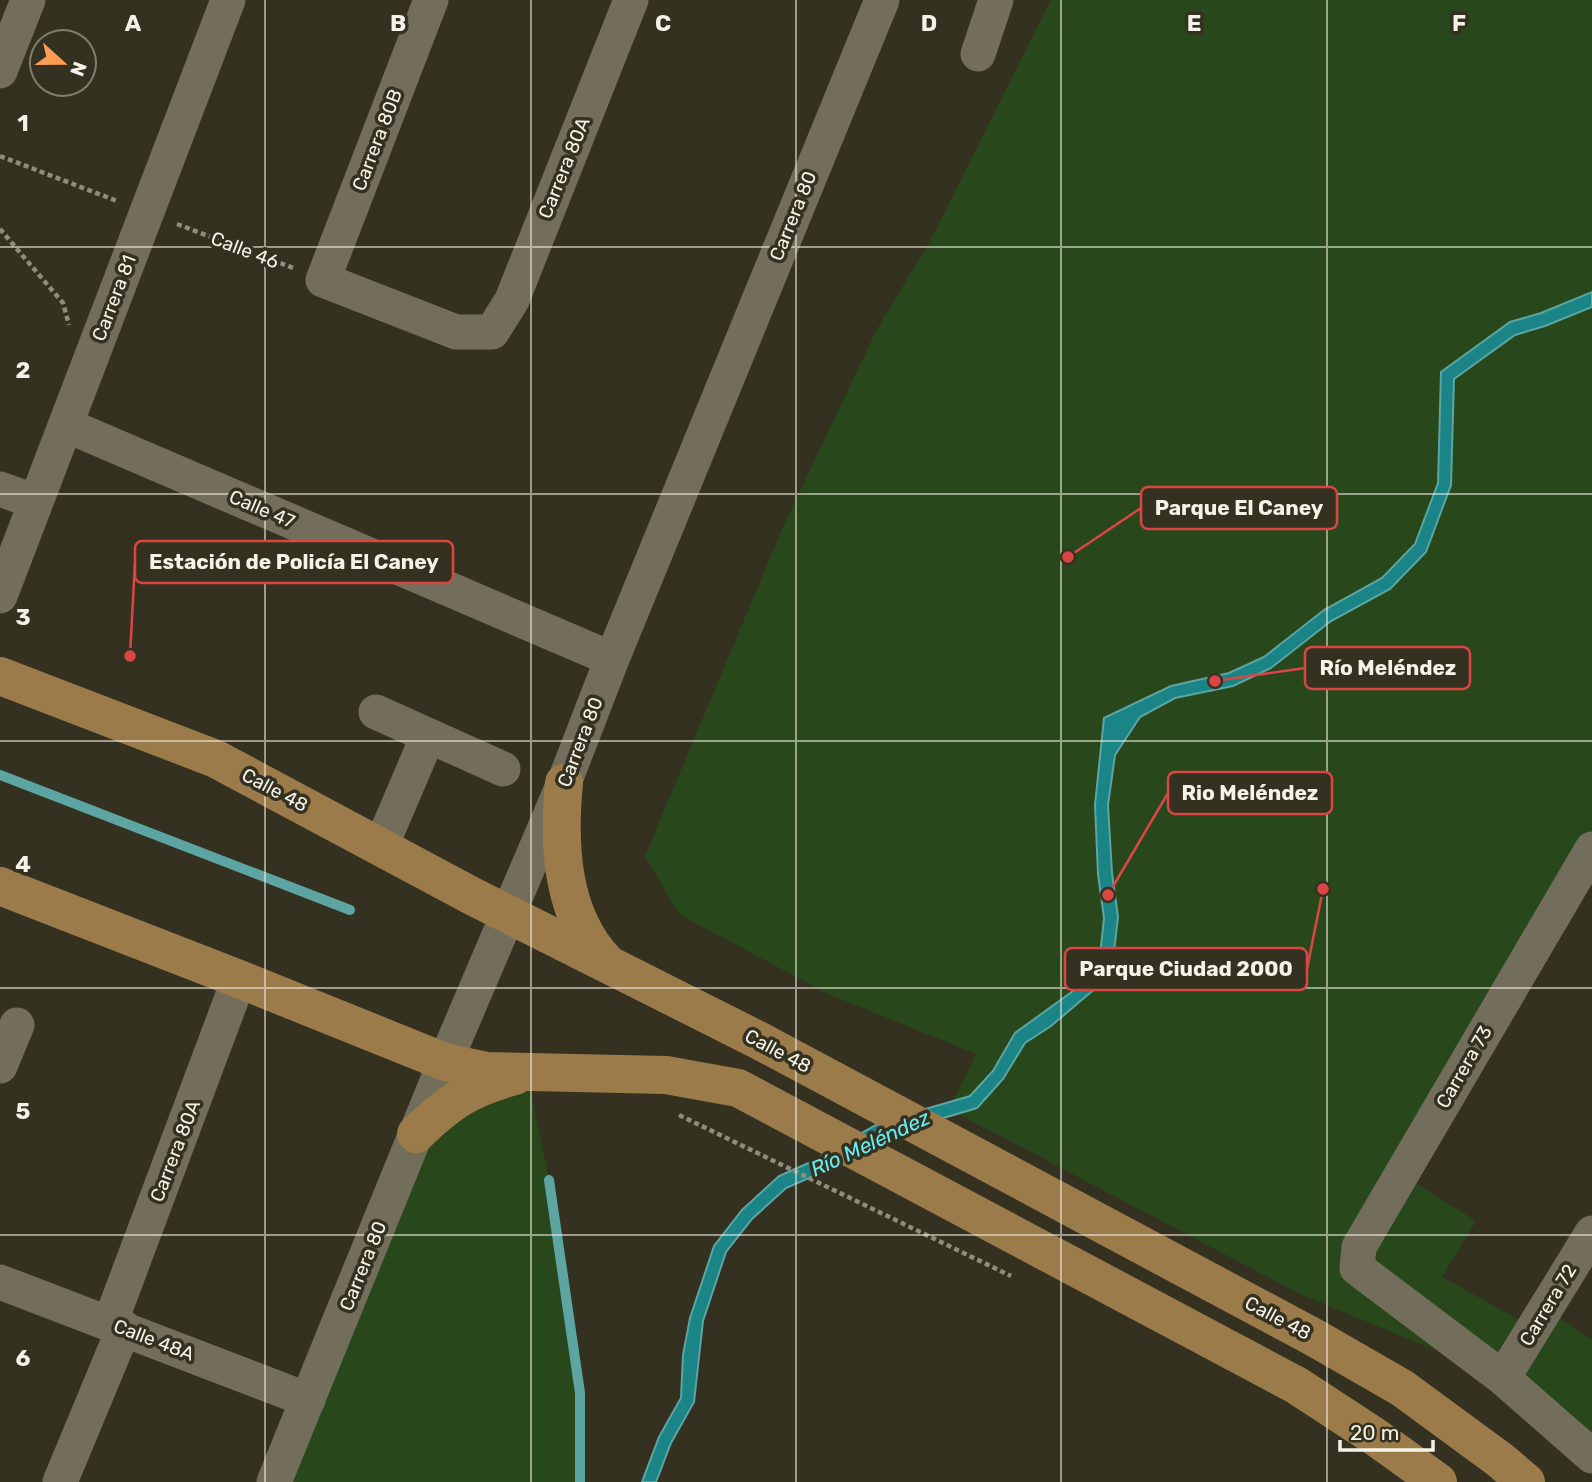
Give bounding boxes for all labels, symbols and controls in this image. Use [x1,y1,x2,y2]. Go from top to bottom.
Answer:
text: A [125,9,142,37]
text: B [390,9,406,37]
text: C [655,9,671,37]
text: D [921,9,937,37]
text: E [1187,9,1201,37]
text: F [1452,9,1466,37]
north arrow [28,28,98,98]
text: N [65,58,92,79]
street label: Carrera 80B [347,86,407,194]
text: 1 [17,109,29,137]
street label: Carrera 80A [533,114,595,222]
street label: Carrera 80 [765,168,821,264]
street label: Calle 46 [208,227,282,273]
street label: Carrera 81 [87,252,141,344]
text: 2 [16,356,30,384]
street label: Calle 47 [226,485,298,533]
callout: Parque El Caney [1141,487,1337,529]
text: Parque El Caney [1155,495,1324,520]
callout: Estación de Policía El Caney [135,541,453,583]
text: Estación de Policía El Caney [149,549,439,574]
text: 3 [15,603,31,631]
callout: Río Meléndez [1305,647,1470,689]
text: Río Meléndez [1320,655,1456,680]
street label: Carrera 80 [552,694,608,790]
street label: Calle 48 [238,763,312,817]
callout: Rio Meléndez [1168,772,1332,814]
text: Rio Meléndez [1182,780,1318,805]
text: 4 [15,850,31,878]
callout: Parque Ciudad 2000 [1065,948,1307,990]
text: Parque Ciudad 2000 [1079,956,1293,981]
street label: Carrera 73 [1431,1022,1497,1112]
street label: Calle 48 [741,1024,815,1078]
text: 5 [16,1097,31,1125]
street label: Carrera 80A [145,1097,205,1205]
water label: Río Meléndez [806,1104,934,1182]
street label: Carrera 80 [335,1218,391,1314]
street label: Carrera 72 [1515,1260,1581,1350]
street label: Calle 48 [1241,1291,1315,1345]
street label: Calle 48A [111,1314,198,1366]
text: 6 [16,1344,31,1372]
scale bar [1340,1408,1433,1452]
text: 20 m [1350,1420,1399,1445]

